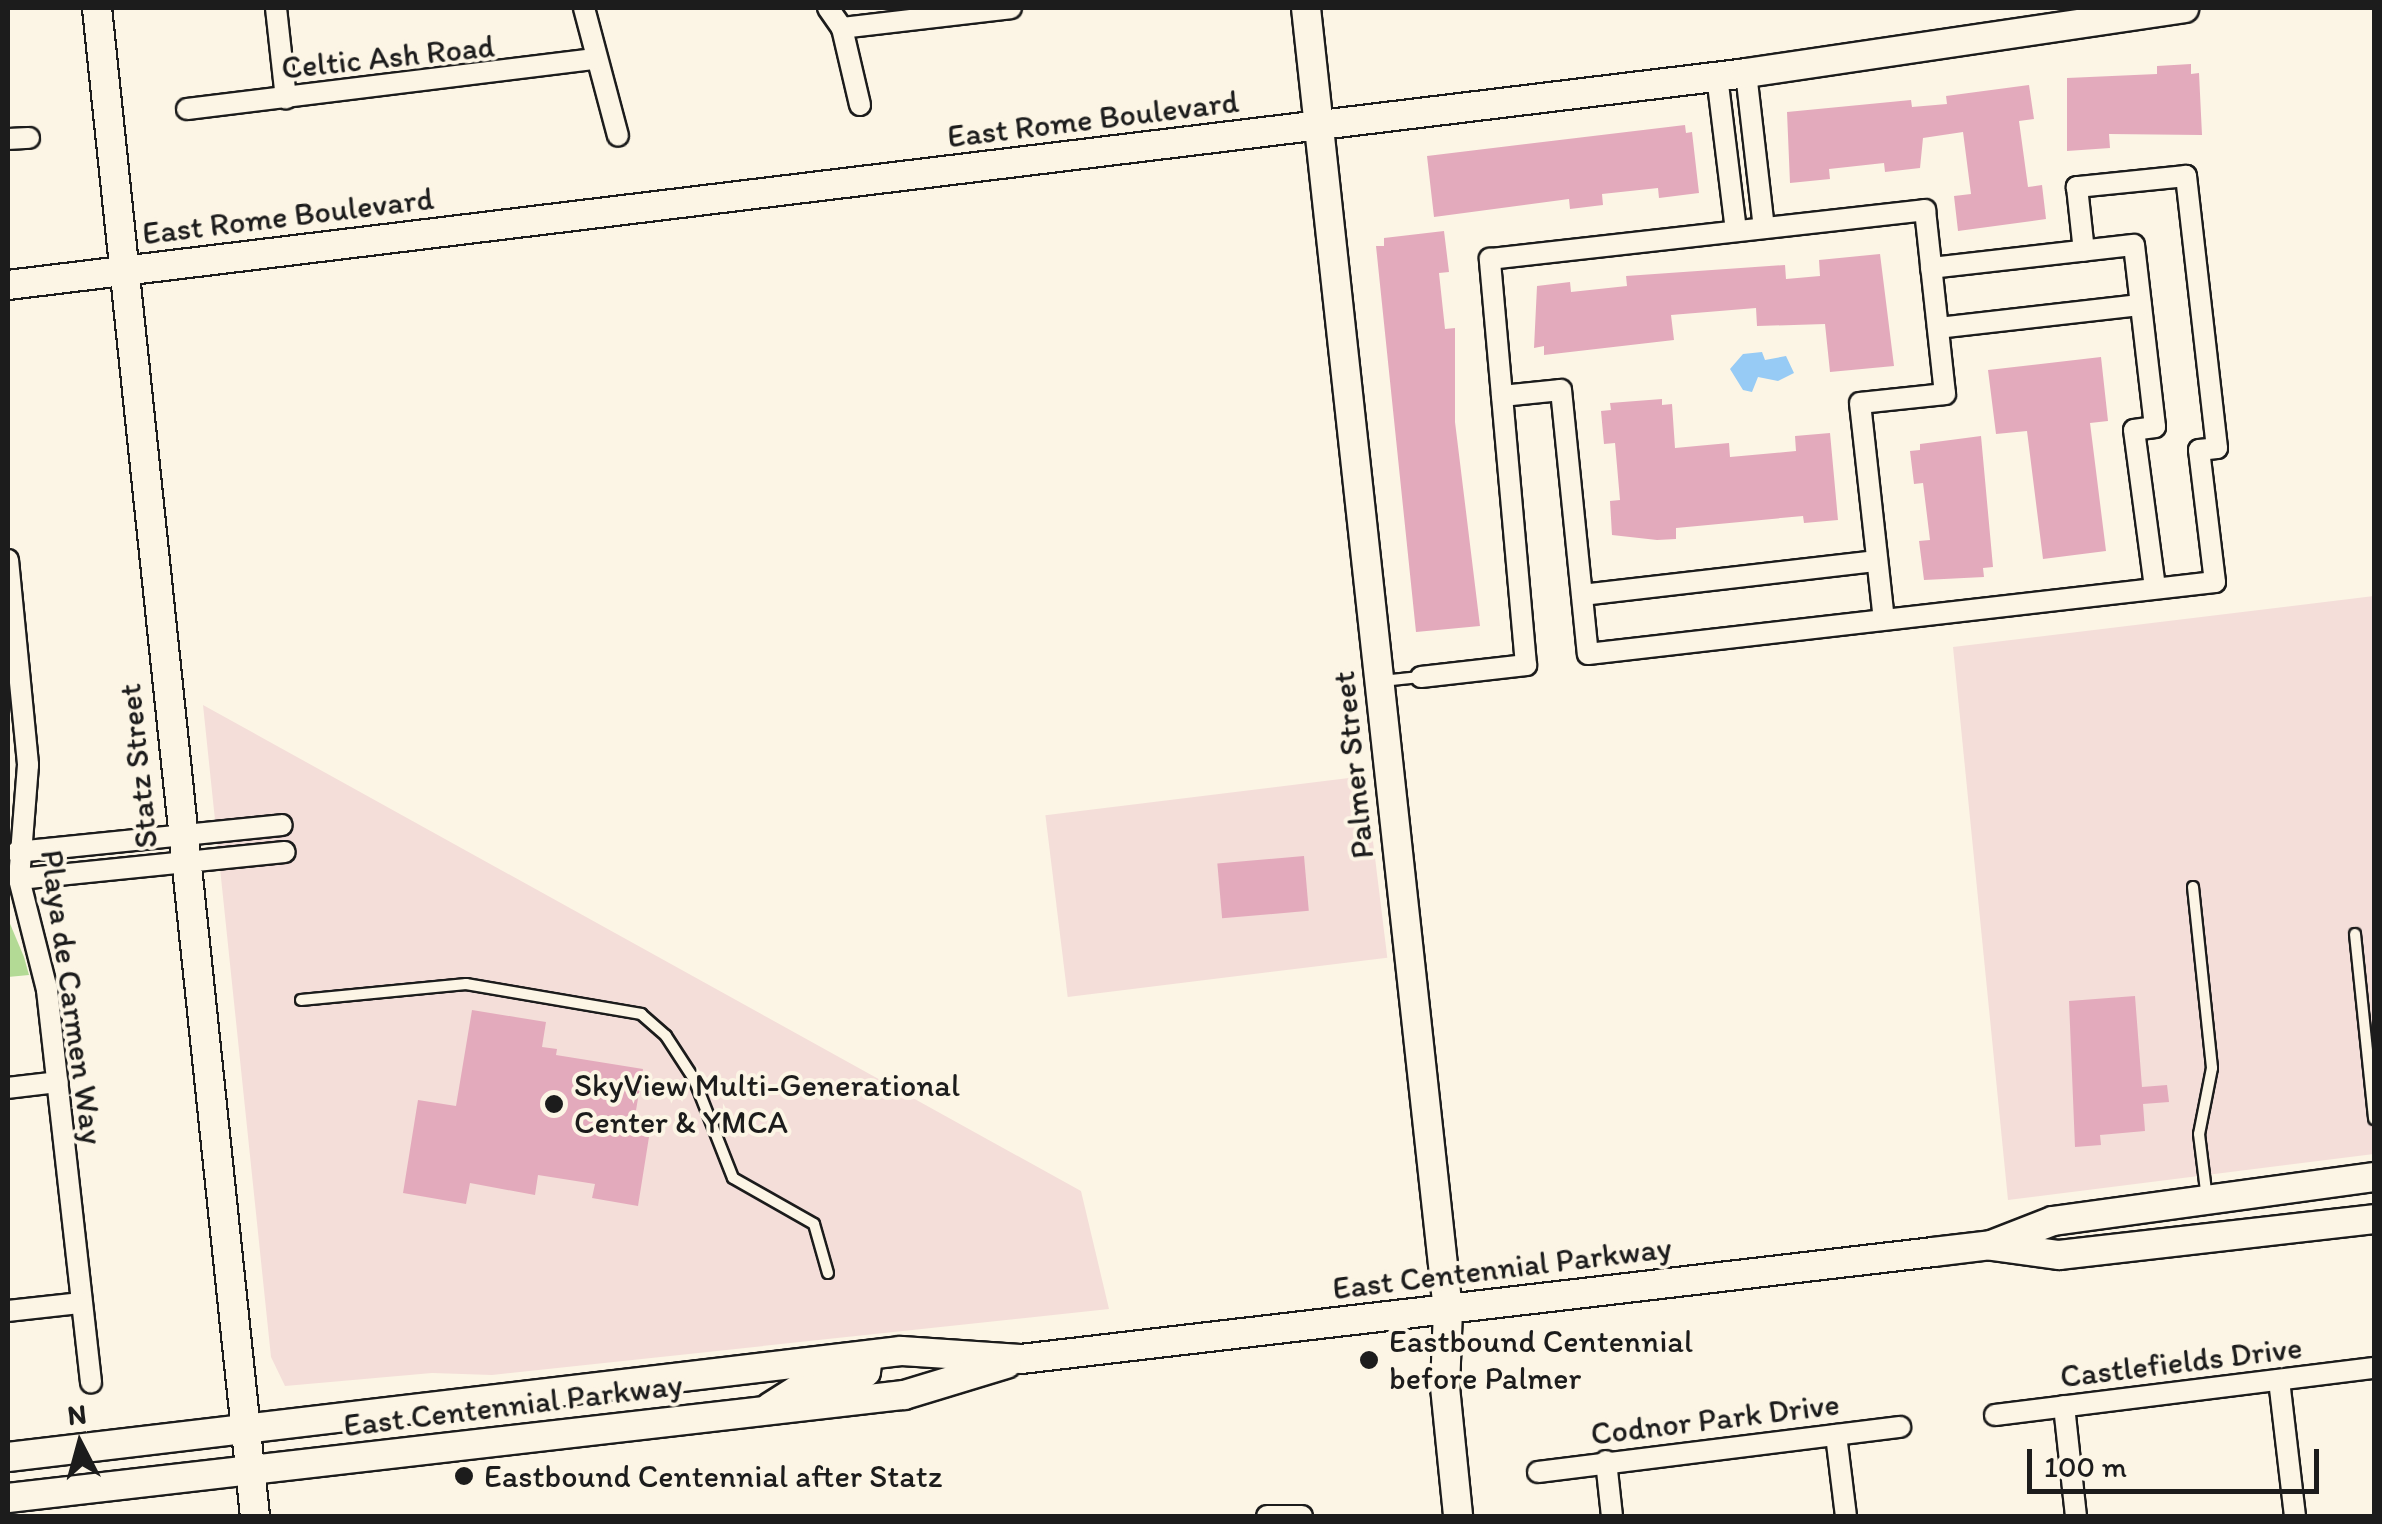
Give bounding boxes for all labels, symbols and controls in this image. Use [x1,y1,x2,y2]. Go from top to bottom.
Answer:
street label: Celtic Ash Road [279,27,497,87]
street label: East Rome Boulevard [945,82,1241,156]
street label: East Rome Boulevard [140,179,436,253]
street label: Palmer Street [1324,669,1382,861]
street label: Statz Street [110,682,166,850]
street label: Playa de Carmen Way [32,848,112,1146]
place label: SkyView Multi-Generational Center & YMCA [574,1067,958,1142]
marker: SkyView Multi-Generational Center & YMCA [543,1093,565,1115]
street label: East Centennial Parkway [1330,1228,1674,1308]
place label: Eastbound Centennial before Palmer [1389,1323,1694,1398]
street label: Castlefields Drive [2058,1328,2304,1396]
marker: Eastbound Centennial before Palmer [1358,1349,1380,1371]
street label: East Centennial Parkway [341,1365,685,1445]
street label: Codnor Park Drive [1589,1385,1841,1453]
north arrow [30,1394,130,1494]
text: N [66,1396,88,1432]
scale bar [2032,1429,2324,1491]
text: 100 m [2044,1448,2127,1485]
place label: Eastbound Centennial after Statz [484,1457,945,1495]
marker: Eastbound Centennial after Statz [453,1465,475,1487]

